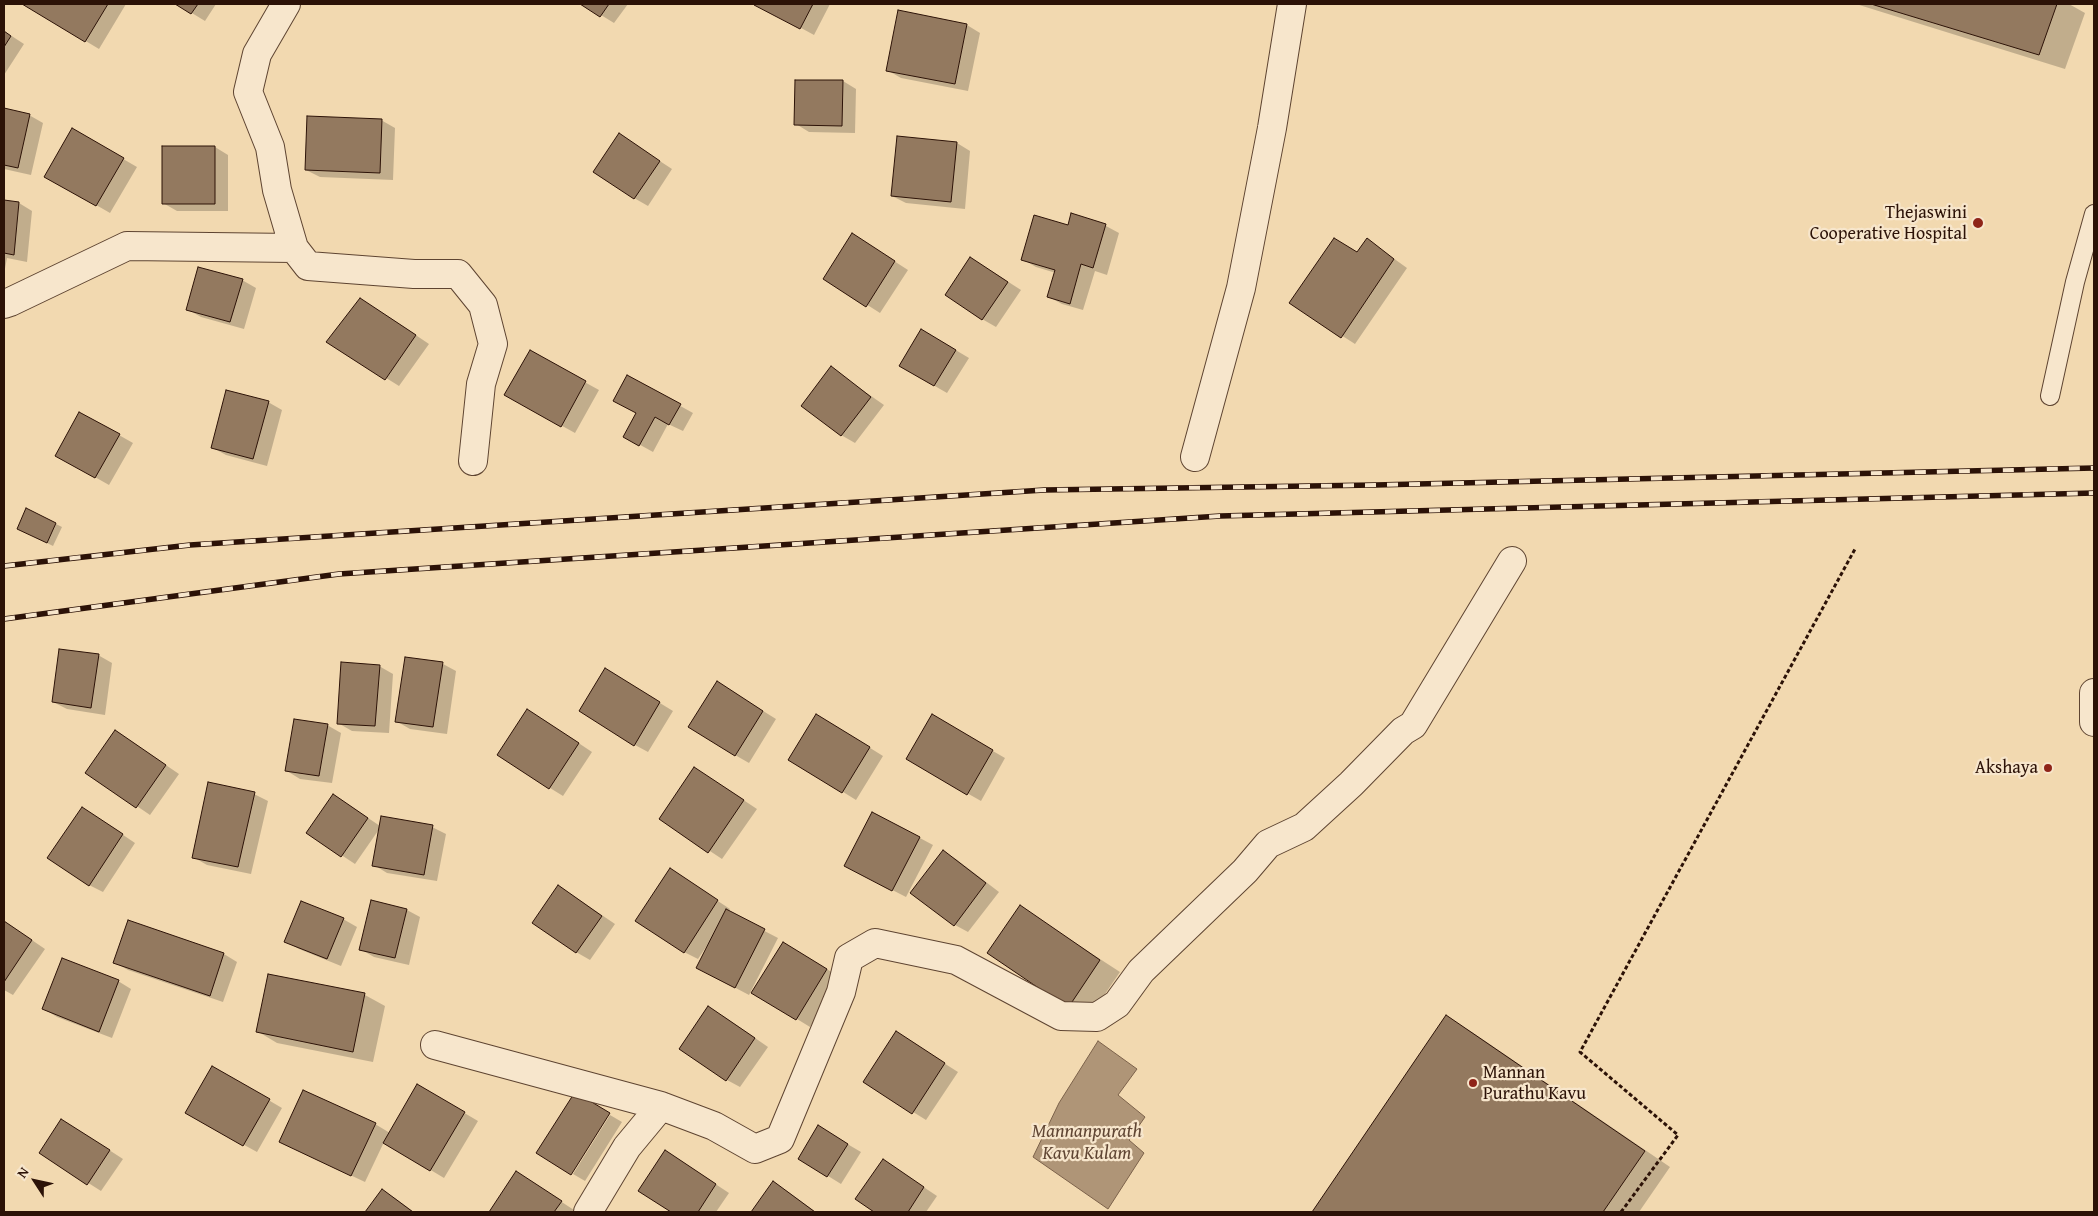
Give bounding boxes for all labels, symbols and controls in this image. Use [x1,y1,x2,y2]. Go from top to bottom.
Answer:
place label: Thejaswini Cooperative Hospital [1810,202,1967,244]
marker: Thejaswini Cooperative Hospital [1971,216,1985,230]
place label: Akshaya [1975,757,2038,779]
marker: Akshaya [2042,762,2054,774]
place label: Mannan Purathu Kavu [1483,1062,1586,1104]
marker: Mannan Purathu Kavu [1467,1077,1479,1089]
water label: Mannanpurath Kavu Kulam [1032,1121,1142,1165]
north arrow [10,1156,60,1206]
text: N [12,1163,34,1182]

